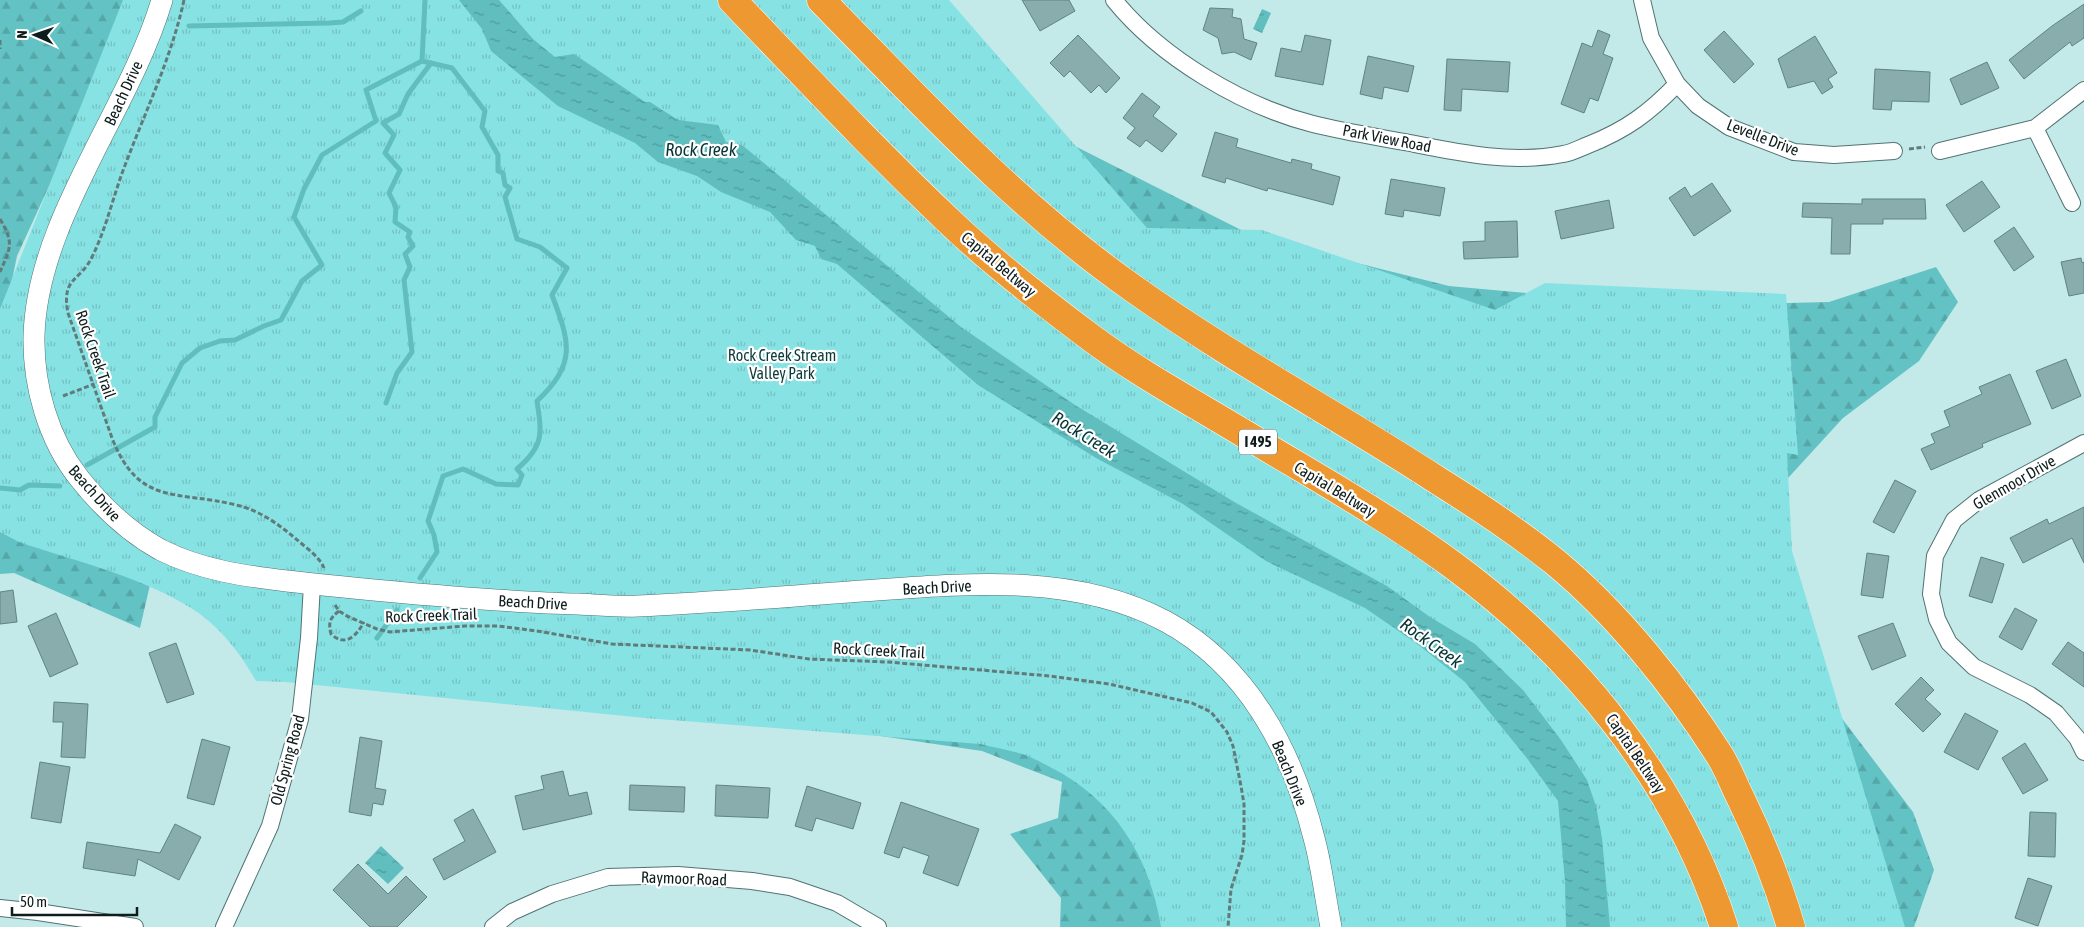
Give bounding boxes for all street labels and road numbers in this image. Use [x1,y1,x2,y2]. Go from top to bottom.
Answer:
street label: Beach Drive [100,58,146,128]
street label: Levelle Drive [1724,115,1802,159]
street label: Park View Road [1341,121,1433,155]
street label: Capital Beltway [958,228,1040,301]
street label: Rock Creek Trail [72,308,120,401]
road number: I 495 [1239,430,1277,454]
street label: Glenmoor Drive [1970,451,2058,513]
street label: Capital Beltway [1291,458,1379,521]
street label: Beach Drive [65,461,125,525]
street label: Beach Drive [902,576,972,598]
street label: Beach Drive [498,591,568,613]
street label: Rock Creek Trail [385,604,478,626]
street label: Rock Creek Trail [833,639,926,661]
street label: Capital Beltway [1602,710,1669,797]
street label: Old Spring Road [266,713,309,808]
street label: Beach Drive [1269,738,1311,808]
street label: Raymoor Road [641,868,727,889]

